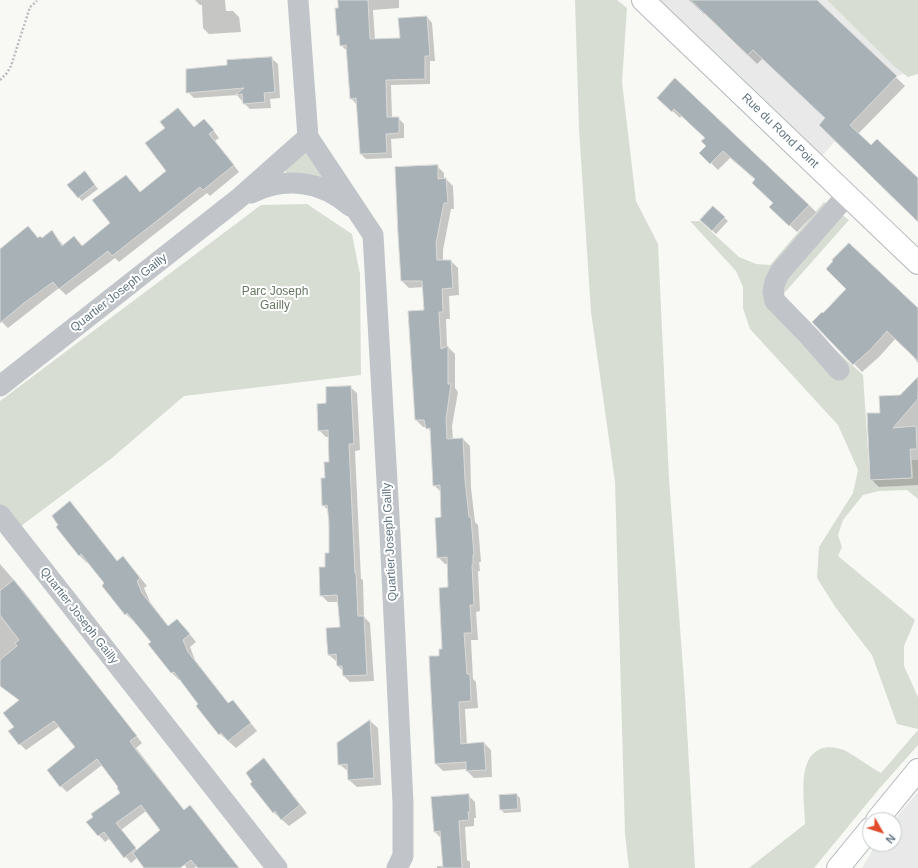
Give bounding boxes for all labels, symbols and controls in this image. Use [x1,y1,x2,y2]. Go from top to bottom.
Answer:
street label: Rue du Rond Point [739,91,821,171]
street label: Quartier Joseph Gailly [68,251,170,335]
park label: Parc Joseph Gailly [242,285,308,313]
street label: Quartier Joseph Gailly [380,482,400,602]
street label: Quartier Joseph Gailly [37,565,121,667]
north arrow [862,812,902,852]
text: N [883,832,898,846]

